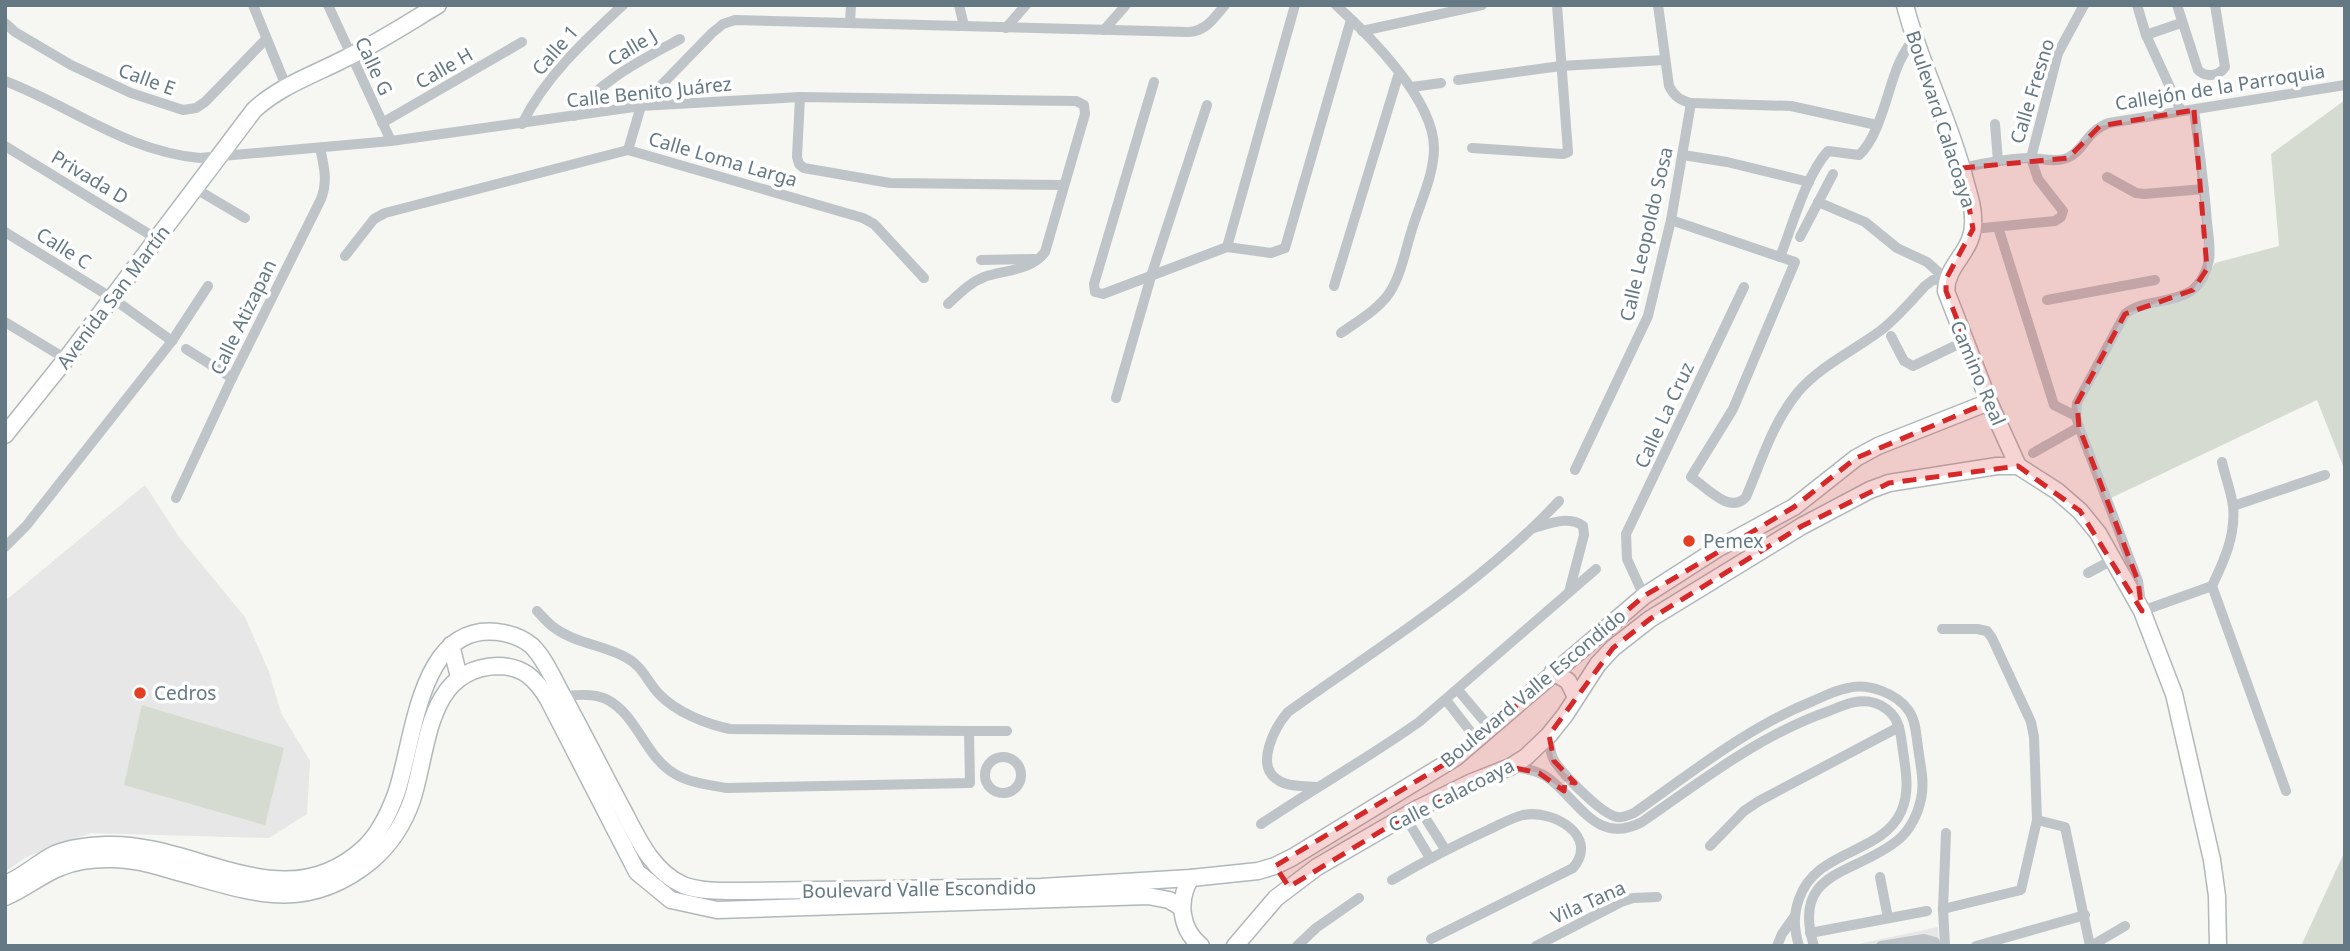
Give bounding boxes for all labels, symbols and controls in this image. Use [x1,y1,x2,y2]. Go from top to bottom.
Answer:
street label: Calle 1 [526,19,584,81]
street label: Calle J [602,22,662,72]
street label: Boulevard Calacoaya [1900,27,1982,211]
street label: Calle G [349,32,399,100]
street label: Calle Fresno [2004,35,2060,147]
street label: Calle H [411,41,477,95]
street label: Calle E [115,57,179,101]
street label: Callejón de la Parroquia [2113,58,2327,116]
street label: Calle Benito Juárez [565,70,733,114]
street label: Calle Loma Larga [646,125,800,193]
street label: Privada D [47,144,133,210]
street label: Calle Leopoldo Sosa [1613,144,1679,324]
street label: Avenida San Martín [50,220,176,374]
street label: Calle C [32,221,96,275]
street label: Calle Atizapan [204,255,282,379]
street label: Camino Real [1944,317,2012,429]
street label: Calle La Cruz [1628,358,1700,472]
place label: Pemex [1703,528,1763,554]
marker: Pemex [1681,533,1697,549]
street label: Boulevard Valle Escondido [1435,603,1631,773]
place label: Cedros [154,680,216,706]
marker: Cedros [132,685,148,701]
street label: Calle Calacoaya [1384,752,1518,838]
street label: Boulevard Valle Escondido [802,874,1036,904]
street label: Vila Tana [1547,874,1629,930]

